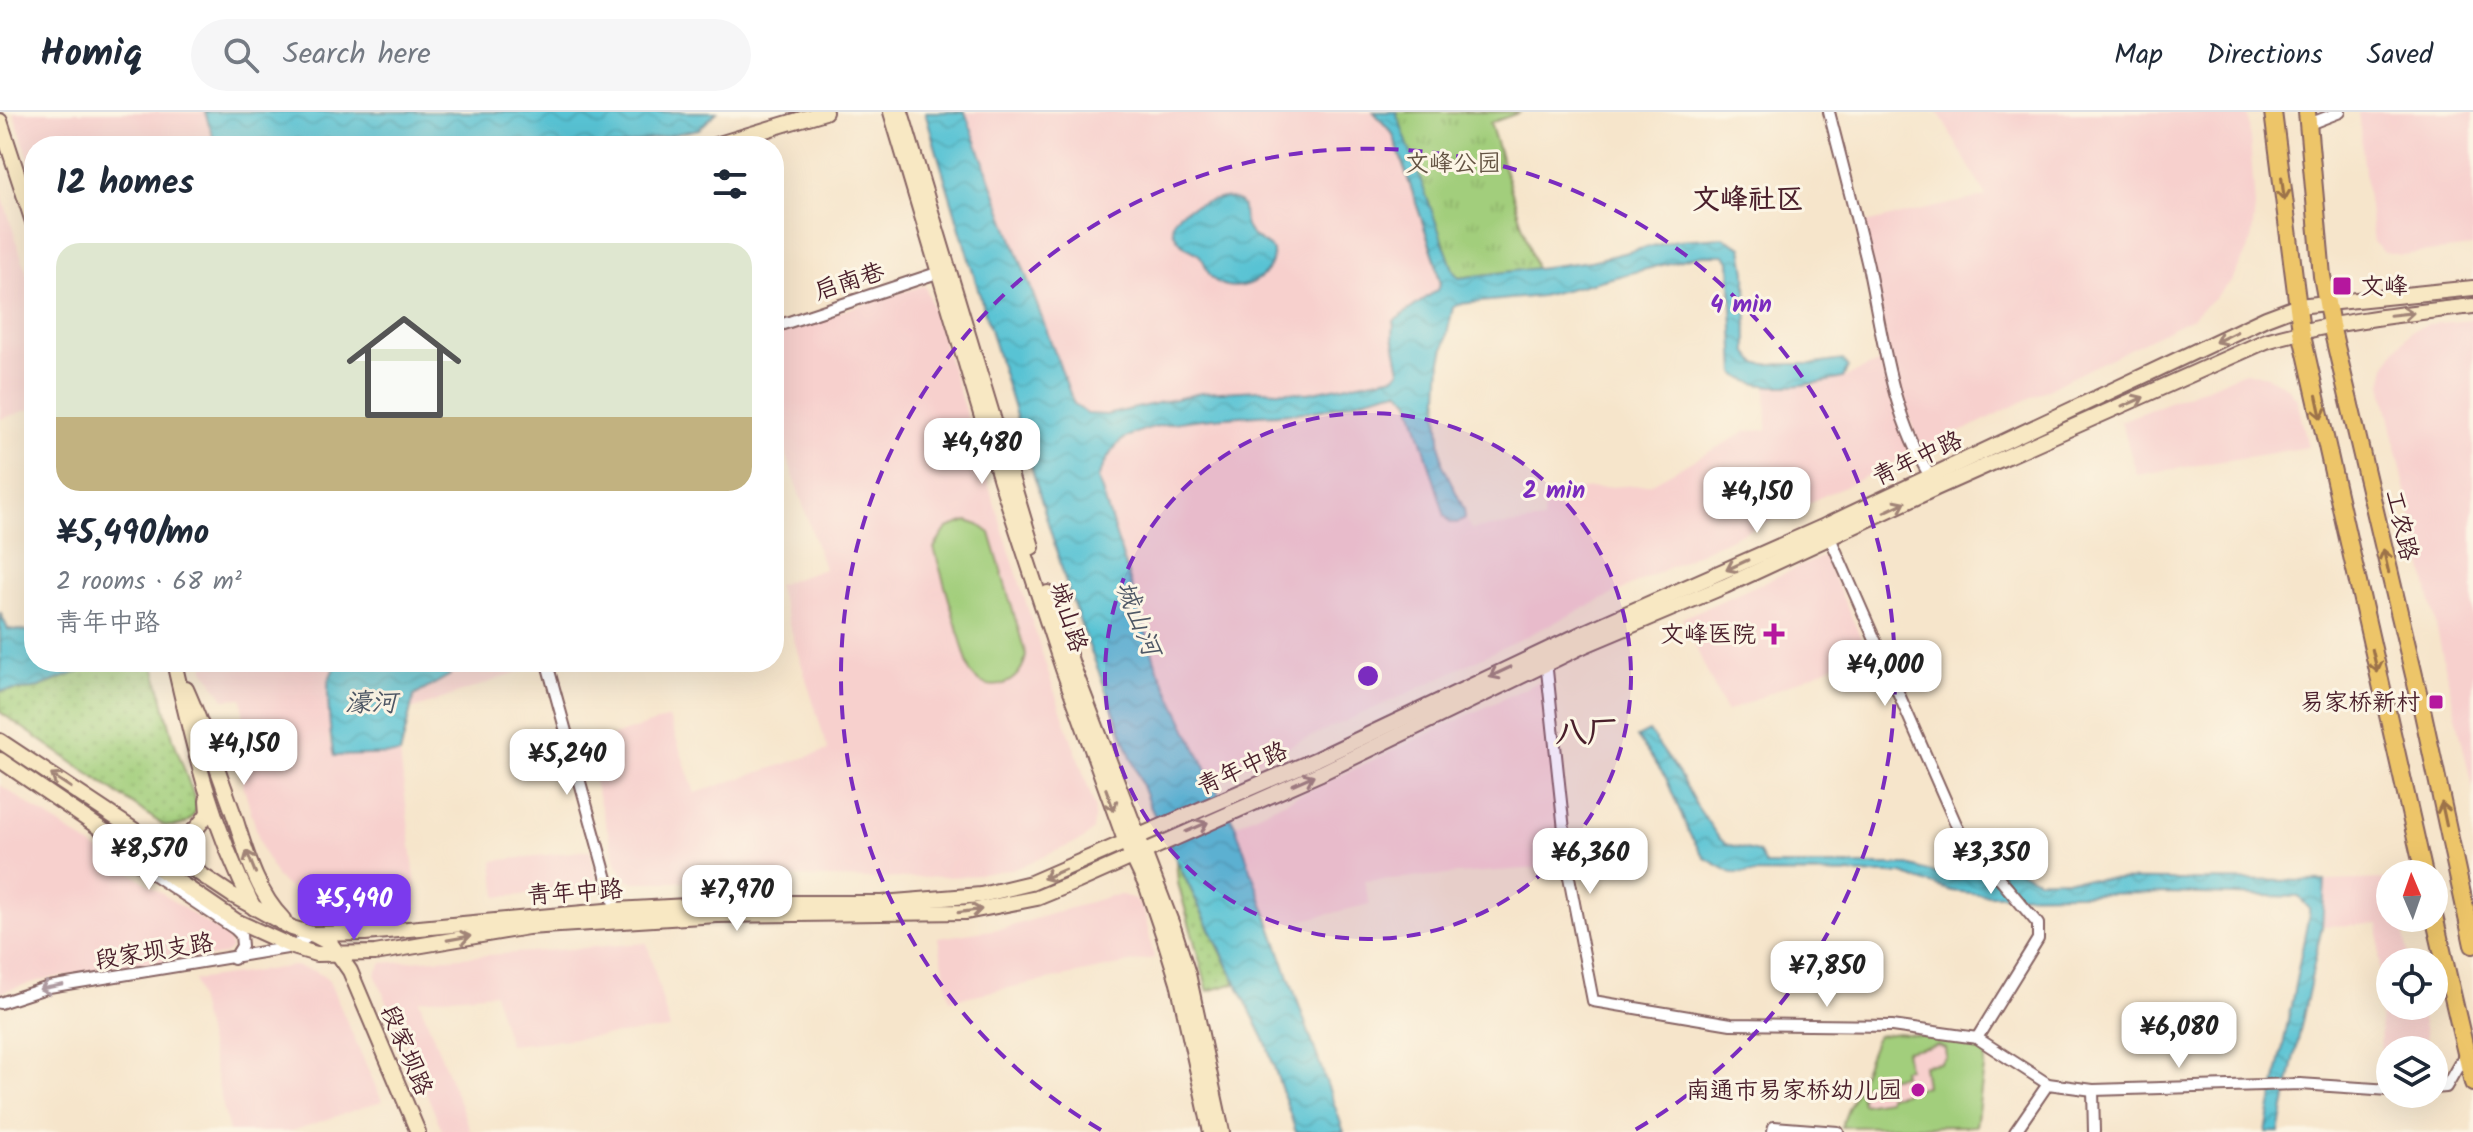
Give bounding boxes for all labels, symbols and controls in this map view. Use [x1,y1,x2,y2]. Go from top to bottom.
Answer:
search box [191,19,751,91]
text: Homiq [40,25,143,85]
text: Search here [283,31,431,79]
icon: search [219,33,263,77]
text: Map [2114,33,2163,78]
text: Directions [2207,33,2323,78]
text: Saved [2367,33,2433,78]
park label: 文峰公园 [1405,145,1501,184]
text: 12 homes [56,157,194,211]
icon: filters [708,162,752,206]
one-way arrow [2276,176,2291,201]
district label: 文峰社区 [1692,178,1804,223]
street label: 启南巷 [809,253,890,312]
place label: 文峰 [2360,268,2408,307]
marker: 文峰 [2331,275,2353,297]
text: 4 min [1710,286,1772,325]
icon: home [332,295,476,439]
one-way arrow [2388,307,2415,322]
one-way arrow [2215,330,2239,345]
one-way arrow [2120,393,2144,408]
one-way arrow [2312,394,2327,419]
pin: ¥4,480 [917,418,1047,486]
street label: 青年中路 [1866,421,1969,497]
text: ¥4,480 [942,423,1022,465]
pin: ¥4,150 [1692,467,1822,535]
text: 2 min [1523,472,1585,511]
text: ¥4,150 [1721,472,1793,514]
street label: 工农路 [2373,486,2428,565]
one-way arrow [1883,499,1907,514]
text: ¥5,490/mo [56,507,209,561]
one-way arrow [2378,549,2393,574]
one-way arrow [1725,558,1749,573]
text: 2 rooms · 68 m² [56,561,242,603]
water label: 城山河 [1103,575,1173,666]
street label: 城山路 [1038,577,1097,658]
text: 青年中路 [56,603,160,645]
place label: 文峰医院 [1660,616,1756,655]
marker: 文峰医院 [1763,623,1785,645]
pin: ¥4,000 [1820,640,1950,708]
text: ¥4,000 [1847,645,1924,687]
one-way arrow [2368,648,2383,673]
centre of rings [1354,662,1382,690]
one-way arrow [1488,665,1512,680]
water label: 濠河 [345,683,401,725]
place label: 易家桥新村 [2300,684,2420,723]
marker: 易家桥新村 [2427,693,2445,711]
district label: 八厂 [1555,709,1619,760]
pin: ¥4,150 [179,719,309,787]
text: ¥4,150 [208,724,280,766]
pin: ¥5,240 [502,729,632,797]
street label: 青年中路 [1191,732,1294,807]
text: ¥5,240 [528,734,606,776]
one-way arrow [50,772,72,789]
one-way arrow [1291,772,1315,787]
one-way arrow [1104,787,1118,812]
one-way arrow [2436,802,2451,828]
one-way arrow [1184,818,1209,833]
pin: ¥8,570 [84,824,214,892]
pin: ¥6,360 [1525,828,1655,896]
pin: ¥3,350 [1926,828,2056,896]
text: ¥8,570 [111,829,187,871]
text: ¥6,360 [1551,833,1629,875]
text: ¥3,350 [1952,833,2030,875]
one-way arrow [243,850,257,875]
north arrow [2376,860,2448,932]
map controls [2376,860,2448,1108]
pin: ¥7,970 [672,865,802,933]
one-way arrow [1042,867,1067,882]
text: ¥7,970 [700,870,774,912]
street label: 青年中路 [526,871,624,916]
pin: ¥5,490 [289,874,419,942]
text: ¥5,490 [316,879,392,921]
one-way arrow [956,903,983,918]
street label: 段家坝支路 [92,924,217,981]
one-way arrow [446,930,472,945]
pin: ¥7,850 [1762,941,1892,1009]
text: ¥7,850 [1789,946,1865,988]
button: locate [2376,948,2448,1020]
one-way arrow [38,981,64,996]
street label: 段家坝路 [369,999,442,1102]
pin: ¥6,080 [2114,1002,2244,1070]
text: ¥6,080 [2140,1007,2218,1049]
button: layers [2376,1036,2448,1108]
place label: 南通市易家桥幼儿园 [1686,1072,1902,1111]
marker: 南通市易家桥幼儿园 [1909,1081,1927,1099]

